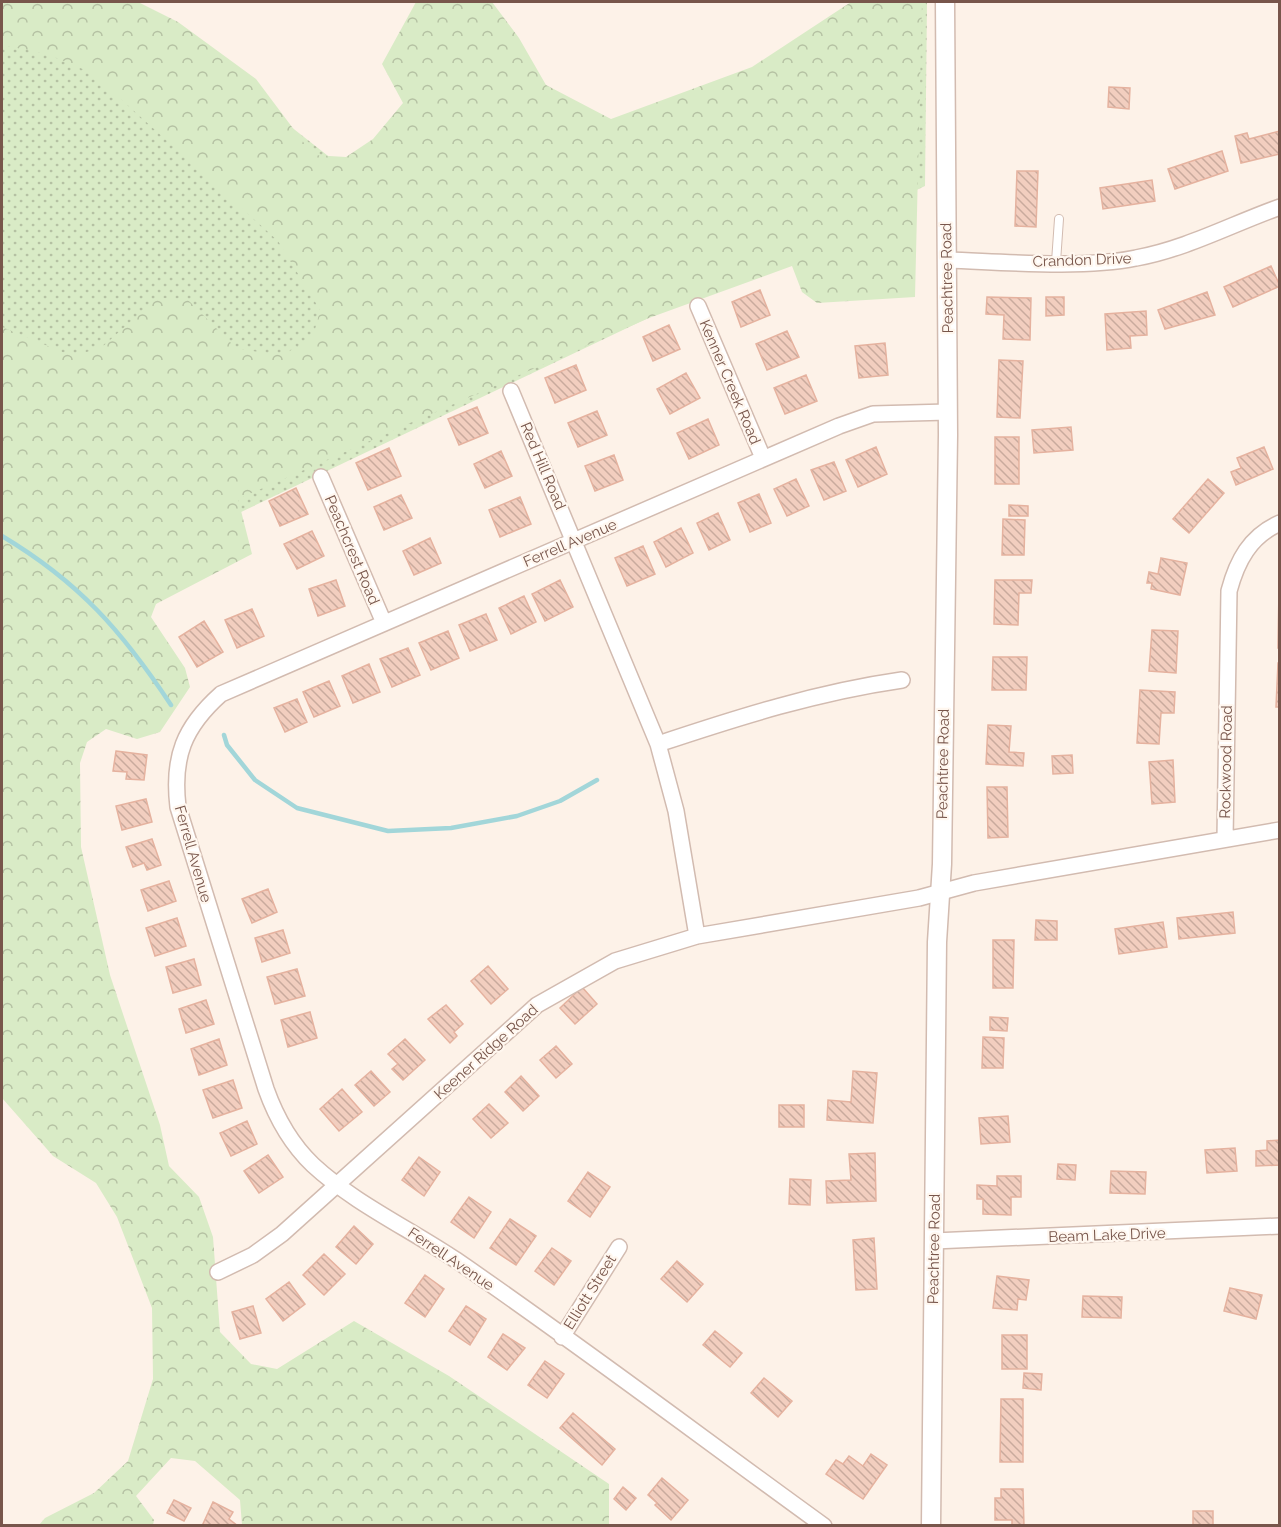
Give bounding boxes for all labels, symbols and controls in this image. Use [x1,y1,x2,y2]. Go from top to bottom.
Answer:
street label: Peachtree Road [937,223,957,333]
street label: Crandon Drive [1032,249,1132,271]
street label: Kenner Creek Road [696,317,764,447]
street label: Red Hill Road [516,420,570,512]
street label: Peachcrest Road [321,492,383,608]
street label: Ferrell Avenue [520,515,620,571]
street label: Rockwood Road [1216,705,1236,819]
street label: Peachtree Road [933,709,953,819]
street label: Ferrell Avenue [171,803,215,905]
street label: Keener Ridge Road [430,1001,542,1103]
street label: Peachtree Road [924,1194,944,1304]
street label: Ferrell Avenue [405,1224,498,1295]
street label: Beam Lake Drive [1048,1224,1166,1246]
street label: Elliott Street [560,1251,620,1333]

